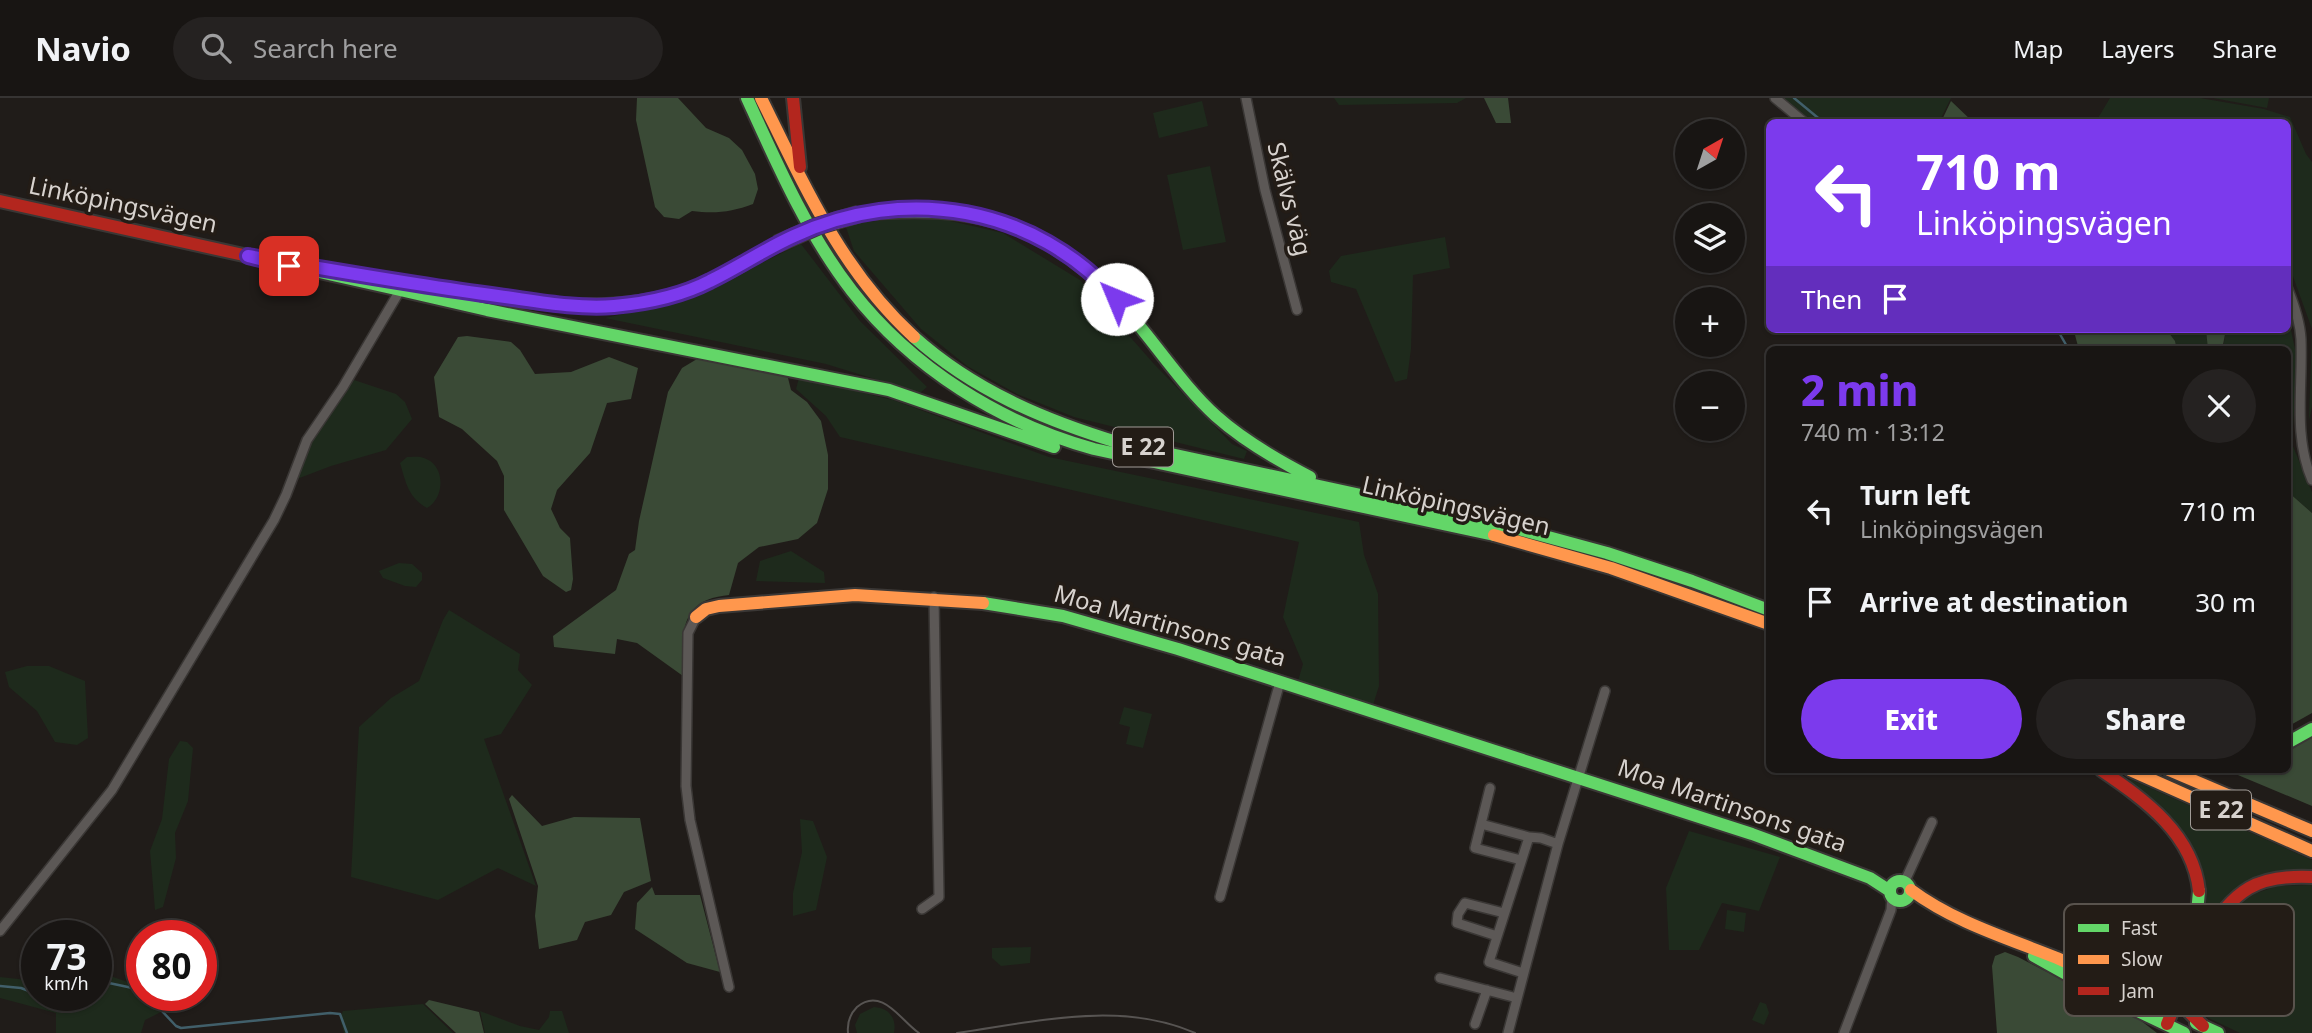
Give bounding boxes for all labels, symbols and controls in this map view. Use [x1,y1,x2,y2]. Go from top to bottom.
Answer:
search box [173,17,663,80]
text: Navio [35,26,131,71]
icon: search [197,29,235,67]
text: Search here [253,30,398,66]
text: Map [2013,32,2063,65]
text: Layers [2101,32,2175,65]
text: Share [2213,32,2277,65]
north arrow [1675,119,1745,189]
map controls [1675,119,1745,441]
street label: Skälvs väg [1260,138,1320,259]
text: 710 m [1916,138,2061,204]
icon: left [1801,147,1892,238]
street label: Linköpingsvägen [26,167,221,240]
text: Linköpingsvägen [1916,201,2172,244]
button: layers [1675,203,1745,273]
pin [259,236,319,296]
icon: arrive [270,247,308,285]
position arrow [1080,262,1154,336]
icon: arrive [1876,280,1914,318]
text: Then [1801,281,1862,317]
button: + [1675,287,1745,357]
text: 2 min [1801,361,1918,418]
button: close [2182,369,2256,443]
button: − [1675,371,1745,441]
text: 740 m · 13:12 [1801,416,1945,448]
road number: E 22 [1113,428,1173,466]
street label: Linköpingsvägen [1359,467,1553,542]
text: Turn left [1860,477,1971,513]
icon: left [1801,492,1839,530]
text: 710 m [2180,493,2256,529]
text: Linköpingsvägen [1860,513,2044,545]
street label: Moa Martinsons gata [1051,576,1290,673]
icon: arrive [1801,583,1839,621]
text: Arrive at destination [1860,584,2129,620]
text: 30 m [2195,584,2256,620]
button: Exit [1801,679,2022,759]
button: Share [2036,679,2256,759]
street label: Moa Martinsons gata [1614,750,1851,859]
road number: E 22 [2191,790,2251,830]
legend [2064,904,2294,1016]
text: Fast [2121,915,2158,941]
speed limit sign: 80 [126,920,217,1011]
text: 73 [46,933,87,980]
text: Slow [2121,946,2162,972]
text: km/h [44,971,89,995]
text: Jam [2119,978,2155,1004]

